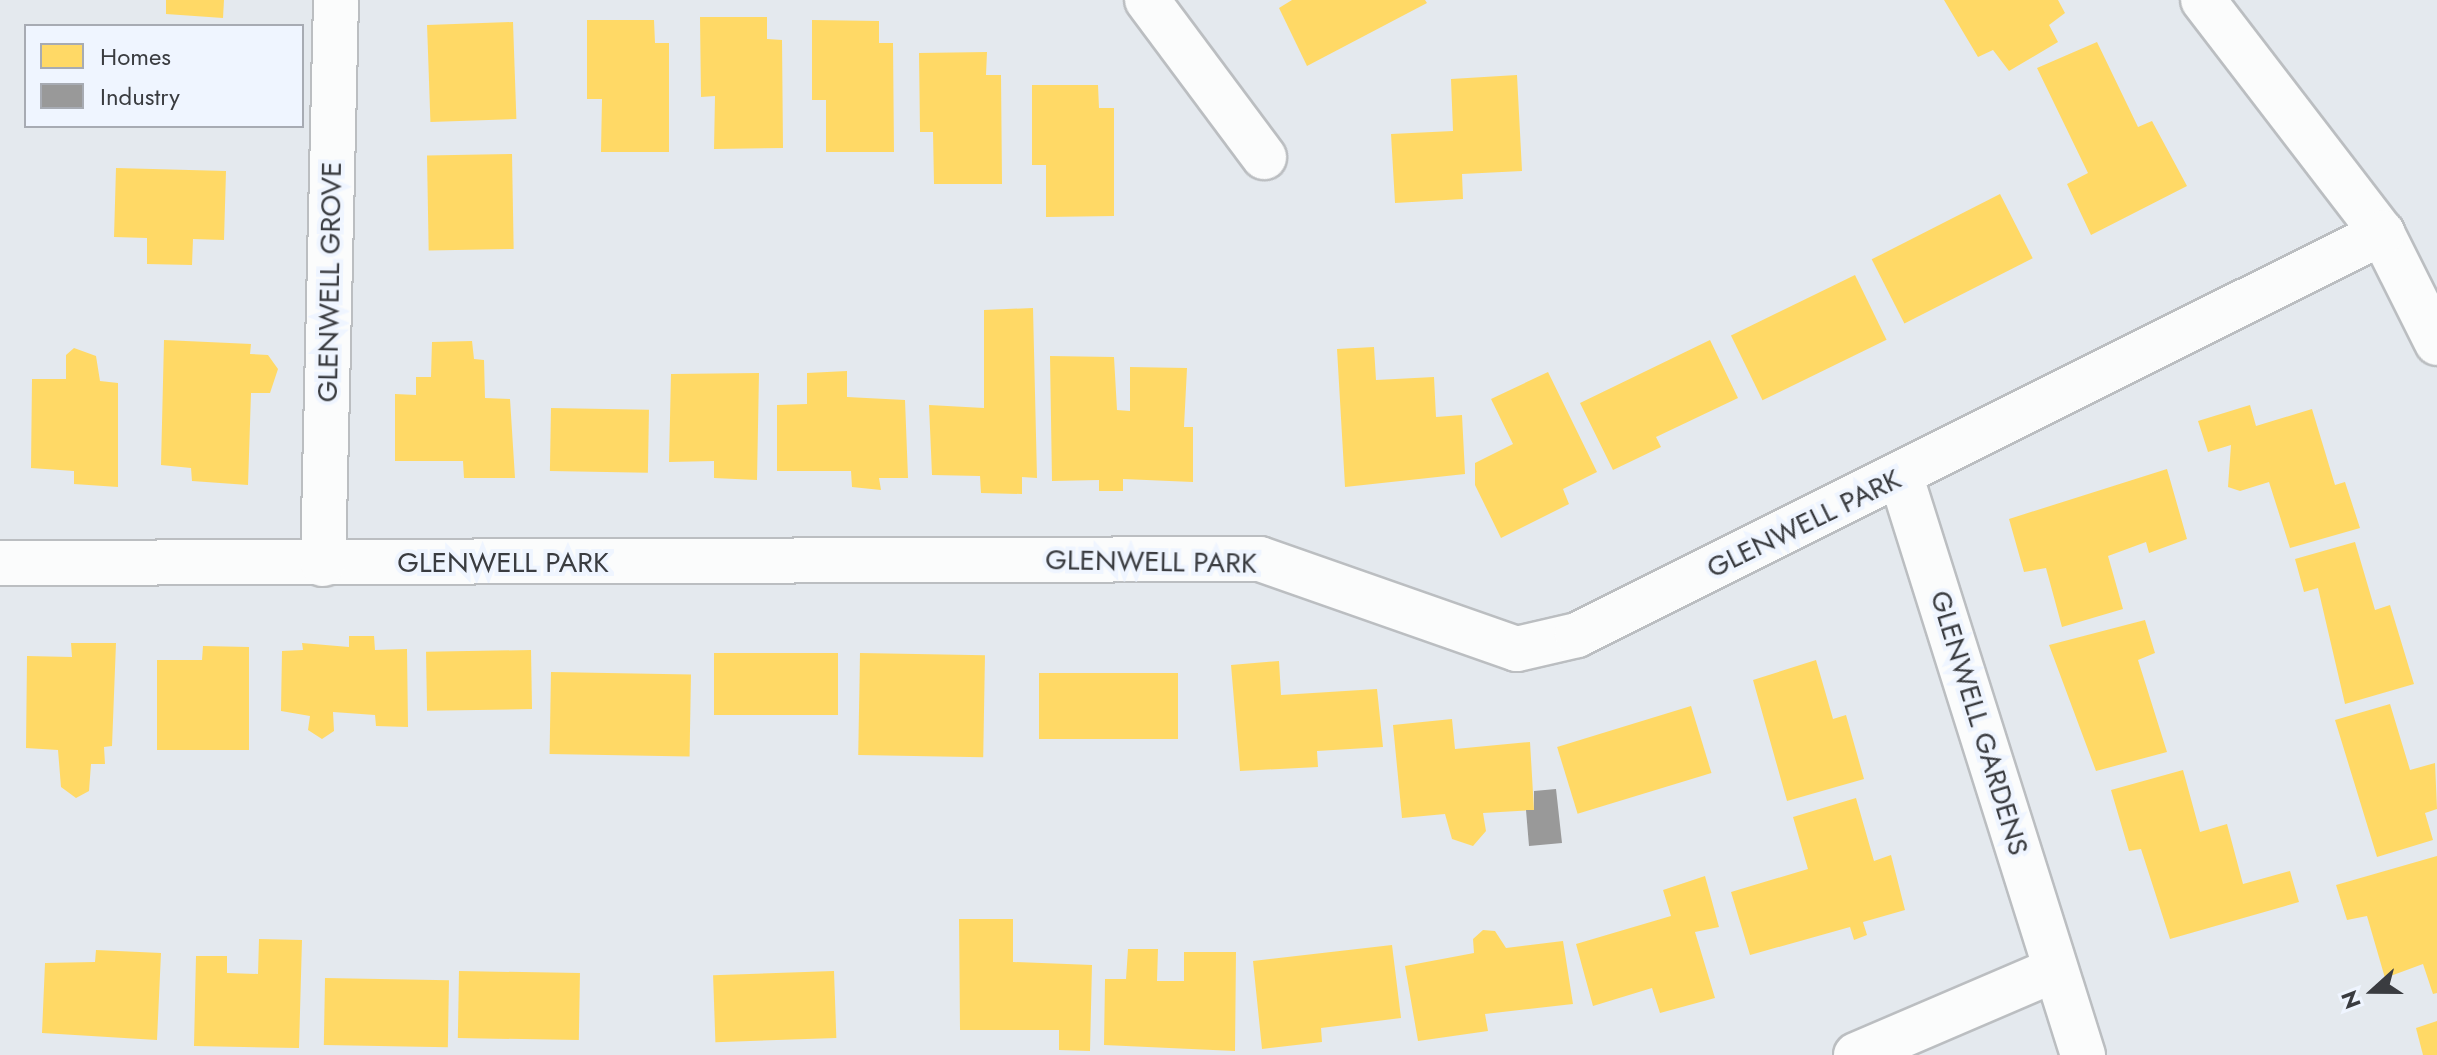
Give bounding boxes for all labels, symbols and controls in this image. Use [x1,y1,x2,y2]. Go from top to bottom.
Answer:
legend [24,24,304,128]
text: Homes [100,39,171,74]
text: Industry [100,79,180,114]
street label: GLENWELL GROVE [311,161,349,403]
street label: GLENWELL PARK [1702,463,1906,585]
street label: GLENWELL PARK [1045,543,1257,581]
street label: GLENWELL PARK [397,546,609,580]
street label: GLENWELL GARDENS [1923,587,2035,859]
north arrow [2333,951,2413,1031]
text: N [2333,986,2369,1013]

